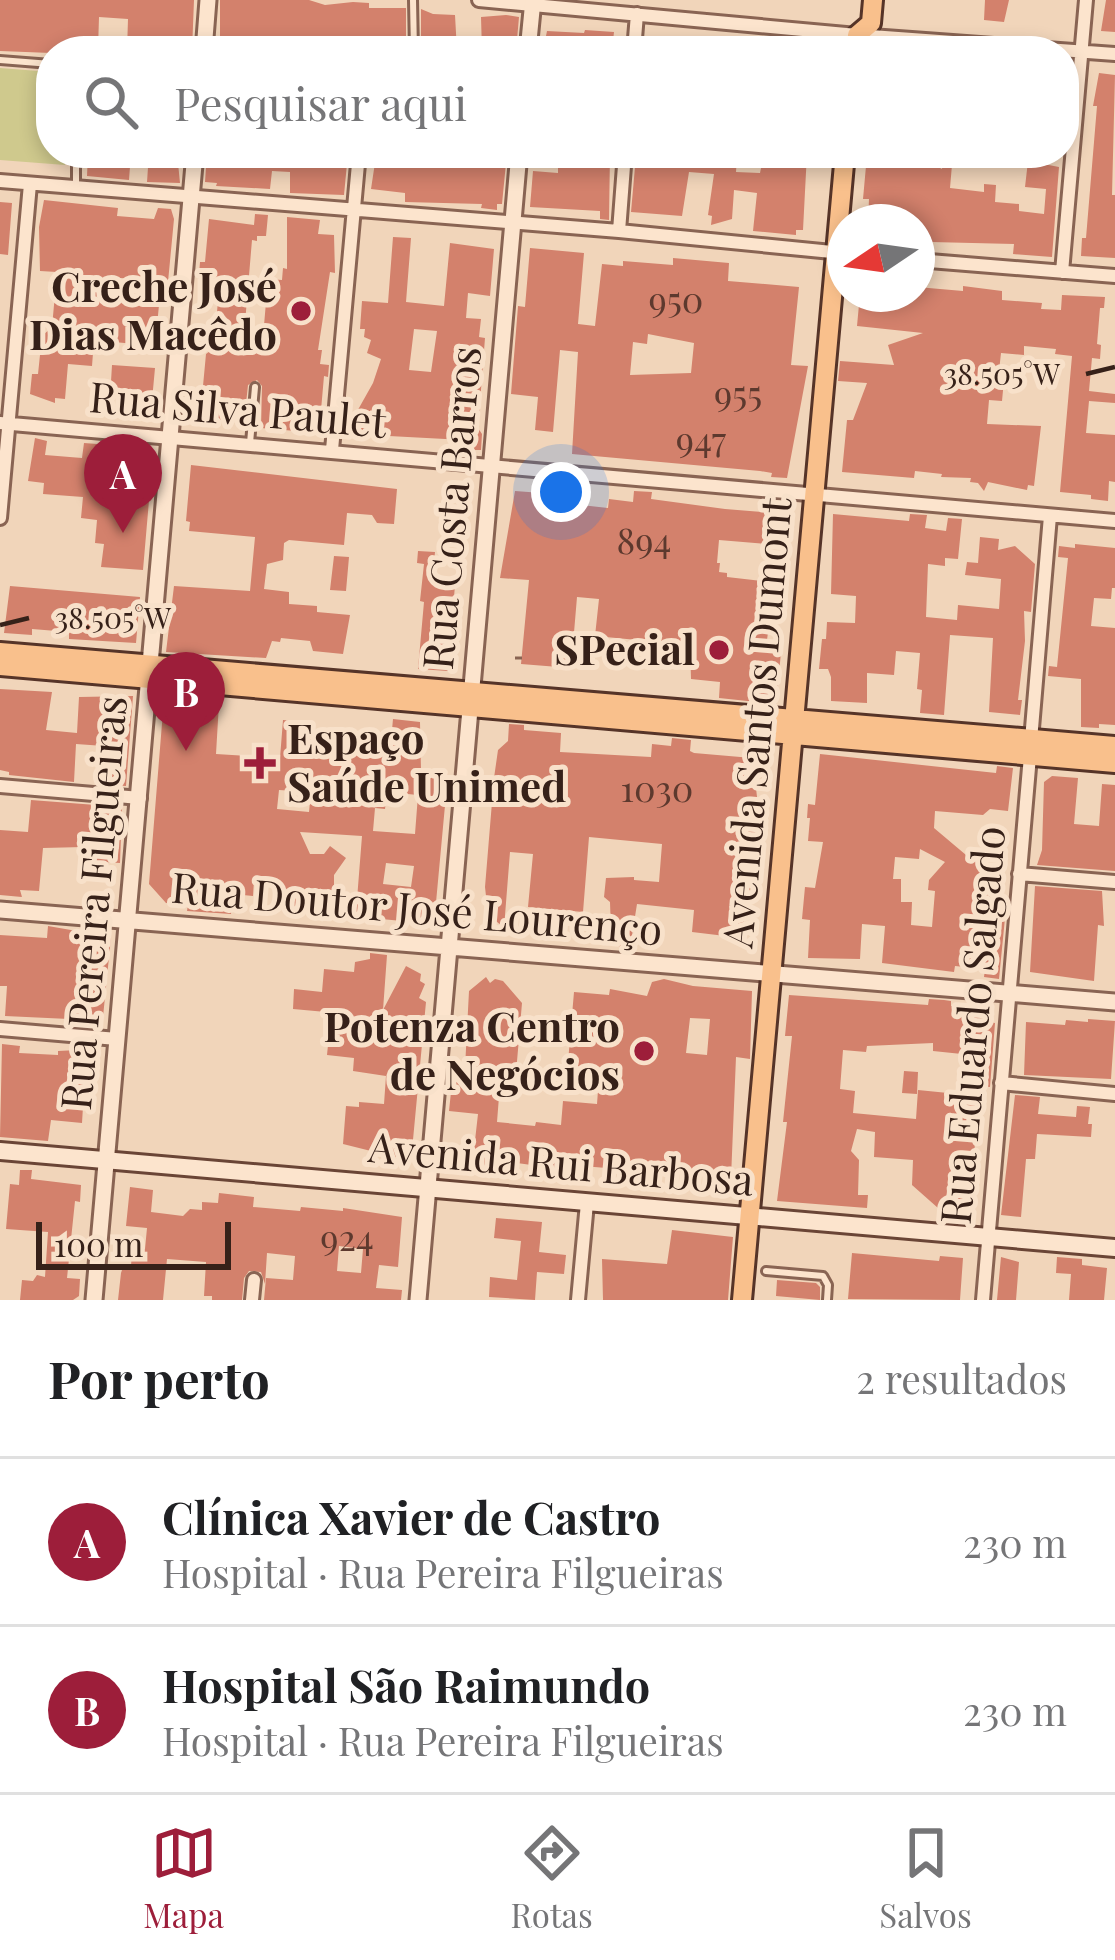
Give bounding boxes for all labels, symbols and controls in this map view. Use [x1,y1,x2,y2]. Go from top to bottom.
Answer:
search box [36,36,1079,168]
icon: search [78,69,144,135]
text: Pesquisar aqui [174,72,467,132]
north arrow [827,204,935,312]
place label: Creche José Dias Macêdo [29,257,277,361]
house number: 950 [649,274,703,322]
marker: Creche José Dias Macêdo [288,298,314,324]
street label: Rua Costa Barros [408,344,492,672]
text: 38.505°W [944,353,1061,393]
street label: Rua Silva Paulet [87,367,390,449]
house number: 955 [714,368,762,416]
house number: 947 [676,414,727,462]
pin: A [84,434,162,533]
your location [531,462,591,522]
street label: Avenida Santos Dumont [707,494,803,951]
house number: 894 [617,515,671,563]
text: 38.505°W [55,597,172,637]
place label: SPecial [554,620,695,676]
marker: SPecial [706,637,732,663]
pin: B [147,652,225,751]
street label: Rua Pereira Filgueiras [46,693,138,1112]
place label: Espaço Saúde Unimed [287,709,566,813]
marker: Espaço Saúde Unimed [244,747,276,779]
house number: 1030 [621,763,693,811]
street label: Rua Eduardo Salgado [926,824,1016,1226]
street label: Rua Doutor José Lourenço [169,858,665,956]
place label: Potenza Centro de Negócios [324,997,620,1101]
marker: Potenza Centro de Negócios [631,1038,657,1064]
street label: Avenida Rui Barbosa [365,1117,756,1207]
house number: 924 [320,1212,374,1260]
scale bar [36,1216,231,1269]
text: 100 m [54,1221,143,1265]
text: Por perto [48,1344,270,1412]
text: 2 resultados [856,1352,1067,1404]
text: Clínica Xavier de Castro [162,1486,660,1546]
text: A [74,1516,100,1568]
text: 230 m [963,1516,1067,1568]
text: Hospital · Rua Pereira Filgueiras [162,1546,724,1598]
text: Hospital São Raimundo [162,1654,650,1714]
text: B [74,1684,100,1736]
text: 230 m [963,1684,1067,1736]
text: Hospital · Rua Pereira Filgueiras [162,1714,724,1766]
tab: Mapa [143,1820,224,1936]
tab: Rotas [510,1820,593,1936]
tab: Salvos [879,1820,972,1936]

